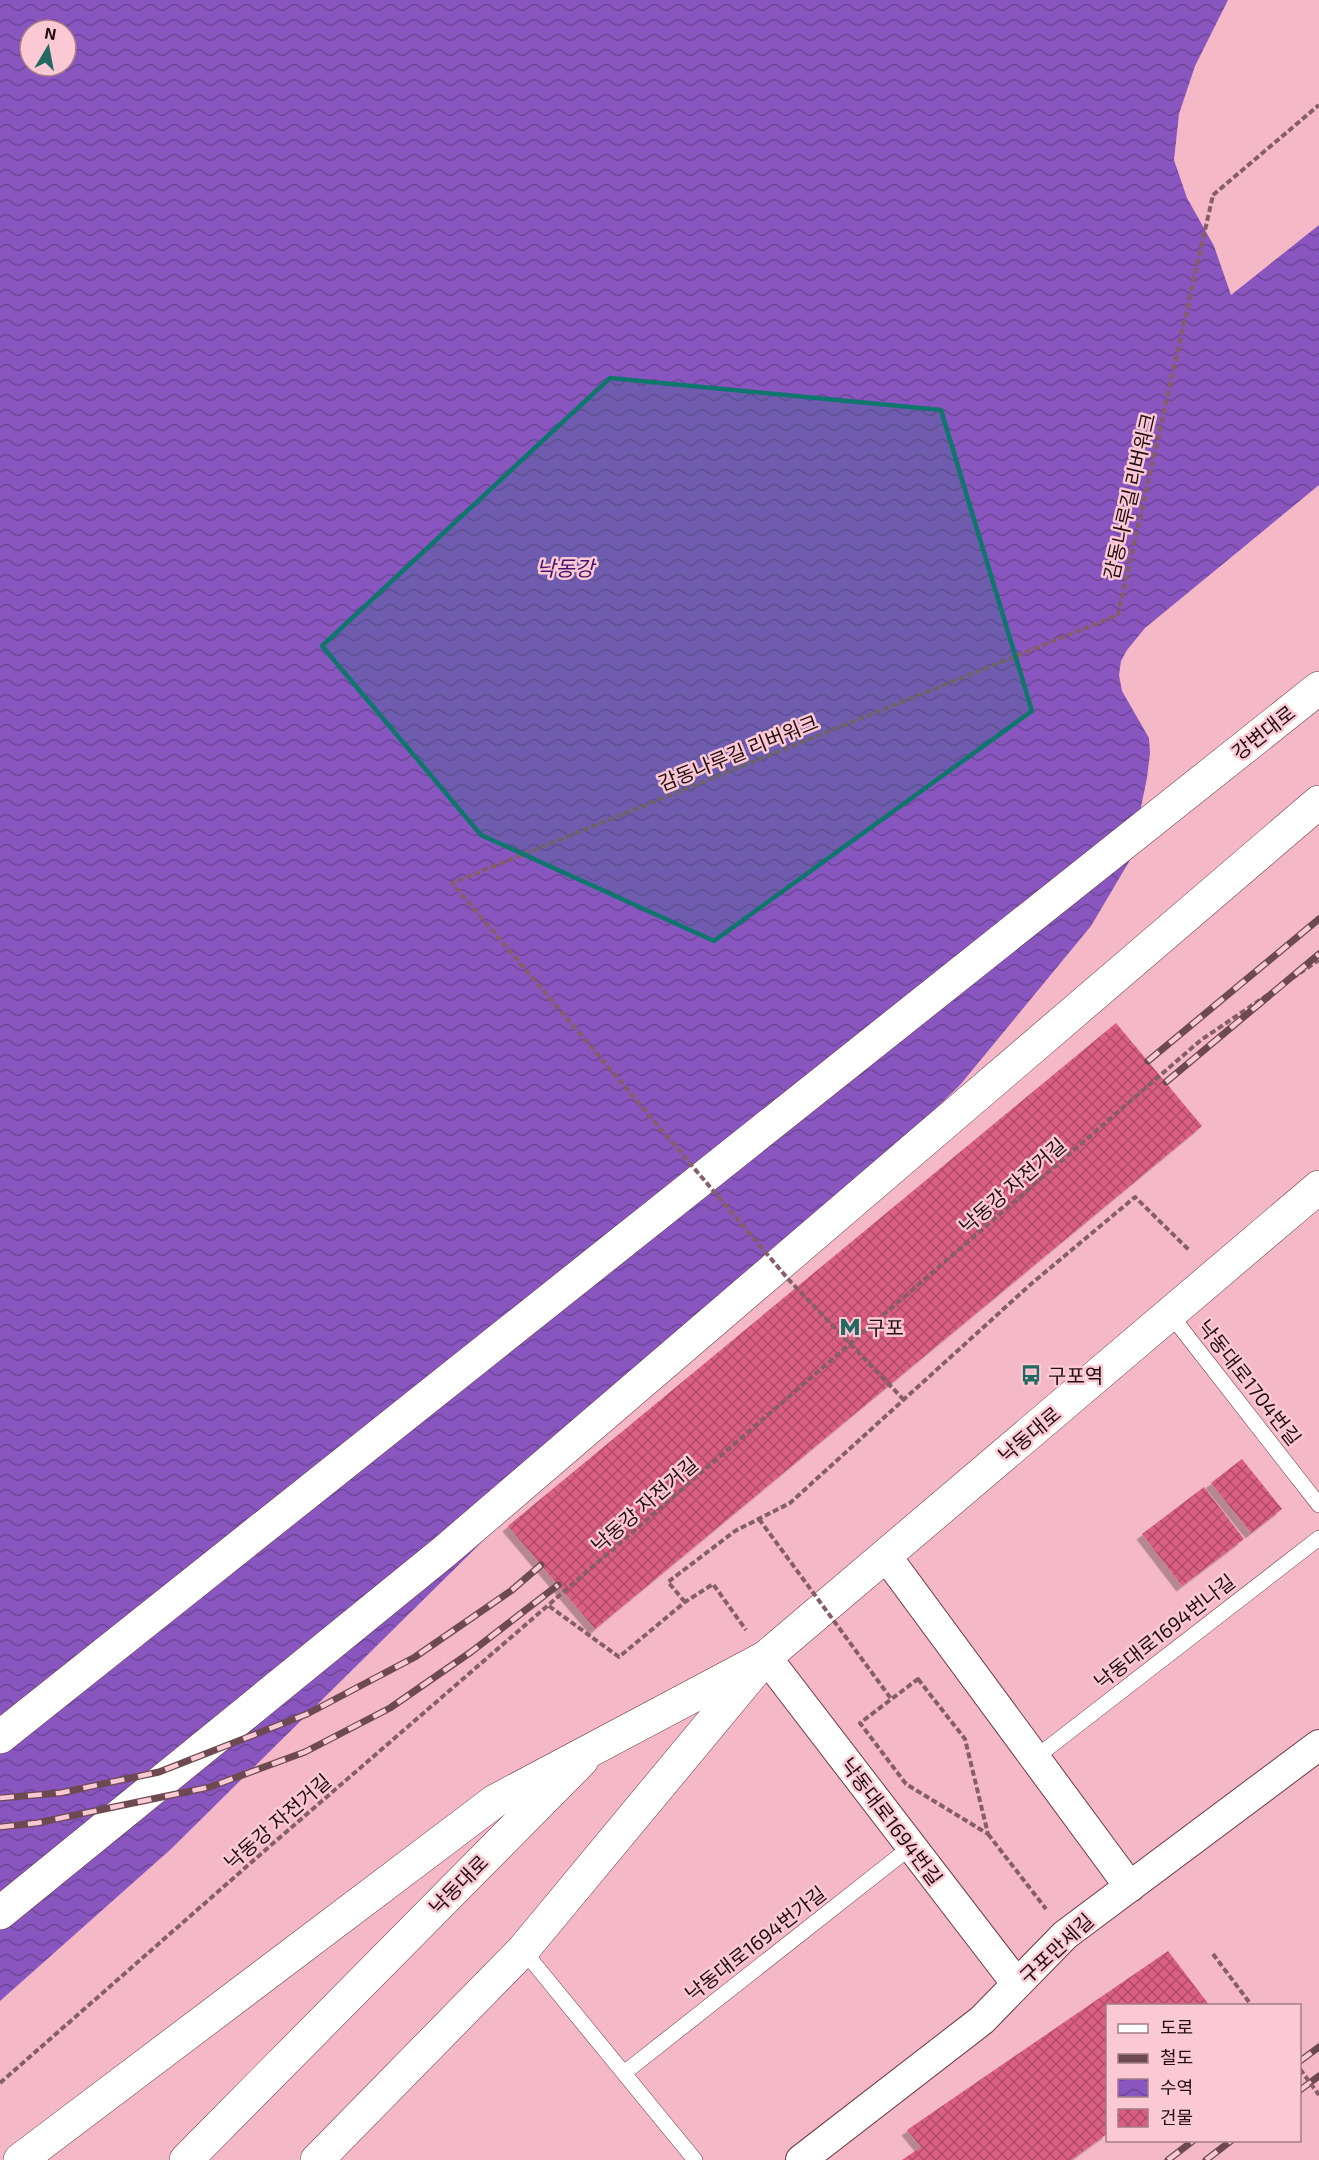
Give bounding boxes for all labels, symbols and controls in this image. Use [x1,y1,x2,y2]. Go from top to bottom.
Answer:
north arrow [18,18,78,78]
text: N [43,22,58,43]
street label: 감동나루길 리버워크 [1098,410,1160,582]
water label: 낙동강 [536,555,597,580]
street label: 강변대로 [1227,700,1299,764]
street label: 감동나루길 리버워크 [655,709,821,795]
street label: 낙동강 자전거길 [954,1132,1070,1238]
street label: 낙동대로1704번길 [1193,1314,1307,1450]
metro station icon: 구포 [838,1315,862,1339]
place label: 구포 [867,1315,904,1339]
bus stop icon: 구포역 [1019,1363,1043,1387]
place label: 구포역 [1048,1363,1103,1387]
street label: 낙동대로 [993,1401,1065,1467]
street label: 낙동강 자전거길 [586,1451,702,1557]
street label: 낙동대로1694번나길 [1089,1569,1239,1693]
street label: 낙동대로1694번길 [836,1752,948,1890]
street label: 낙동강 자전거길 [219,1768,335,1874]
street label: 낙동대로 [423,1849,493,1919]
street label: 낙동대로1694번가길 [680,1881,830,2005]
street label: 구포만세길 [1014,1908,1098,1988]
legend [1106,2004,1301,2142]
text: 도로 [1160,2016,1193,2038]
text: 철도 [1160,2046,1193,2068]
text: 수역 [1160,2076,1193,2098]
text: 건물 [1160,2106,1193,2128]

